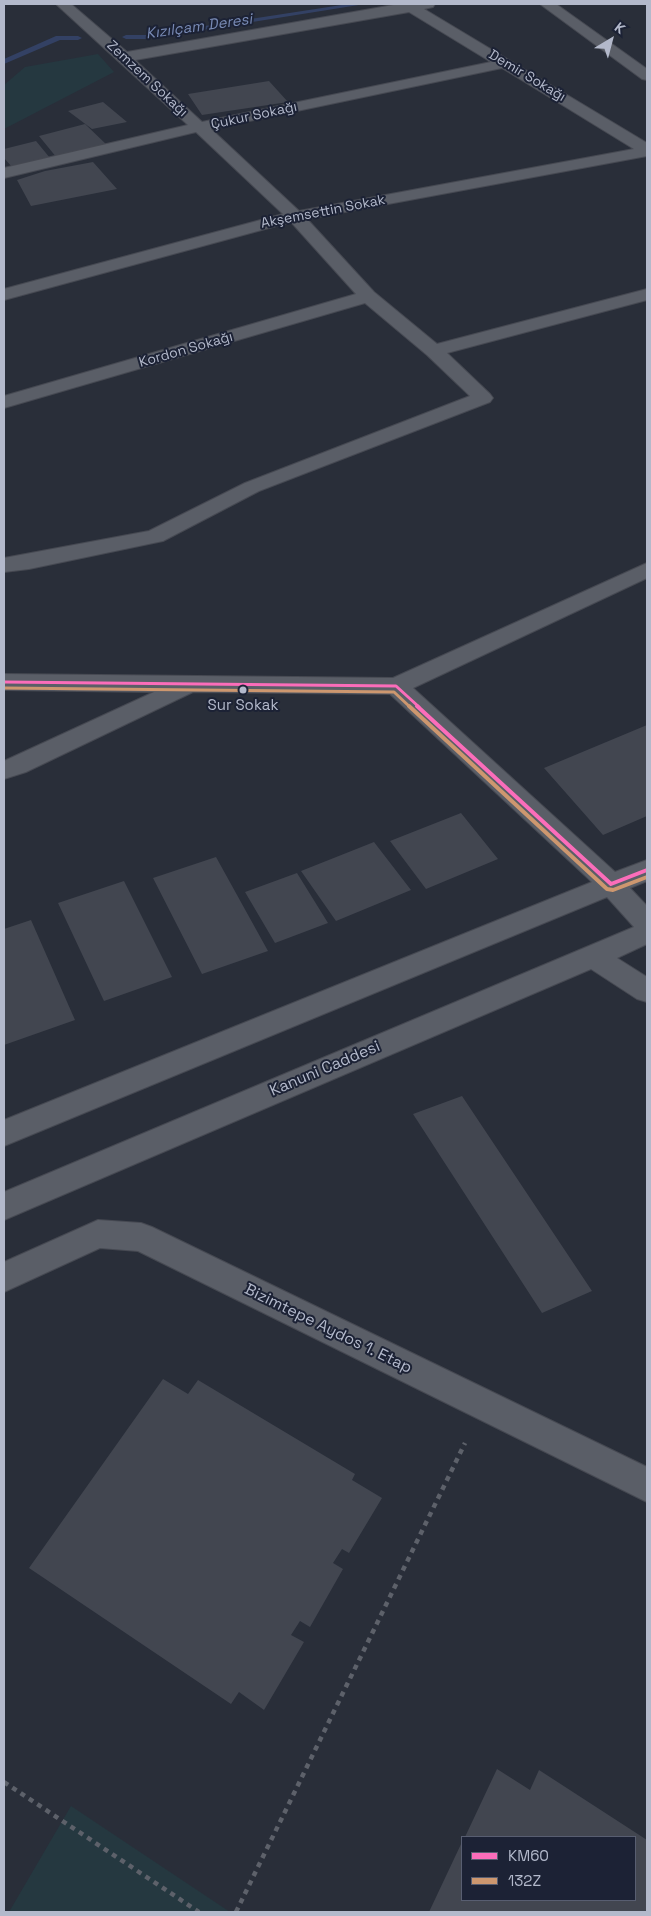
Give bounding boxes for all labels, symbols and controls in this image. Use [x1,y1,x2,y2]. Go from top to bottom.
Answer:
water label: Kızılçam Deresi [145,11,253,43]
north arrow [586,15,636,65]
text: K [611,18,629,38]
street label: Zemzem Sokağı [103,37,191,121]
street label: Demir Sokağı [485,46,569,106]
street label: Çukur Sokağı [210,99,298,133]
street label: Akşemsettin Sokak [259,192,387,232]
street label: Kordon Sokağı [137,329,235,371]
marker: Sur Sokak [238,685,248,695]
place label: Sur Sokak [208,697,278,715]
street label: Kanuni Caddesi [267,1037,383,1101]
street label: Bizimtepe Aydos 1. Etap [241,1280,415,1378]
legend [461,1836,636,1901]
text: KM60 [508,1846,549,1865]
text: 132Z [508,1871,541,1890]

